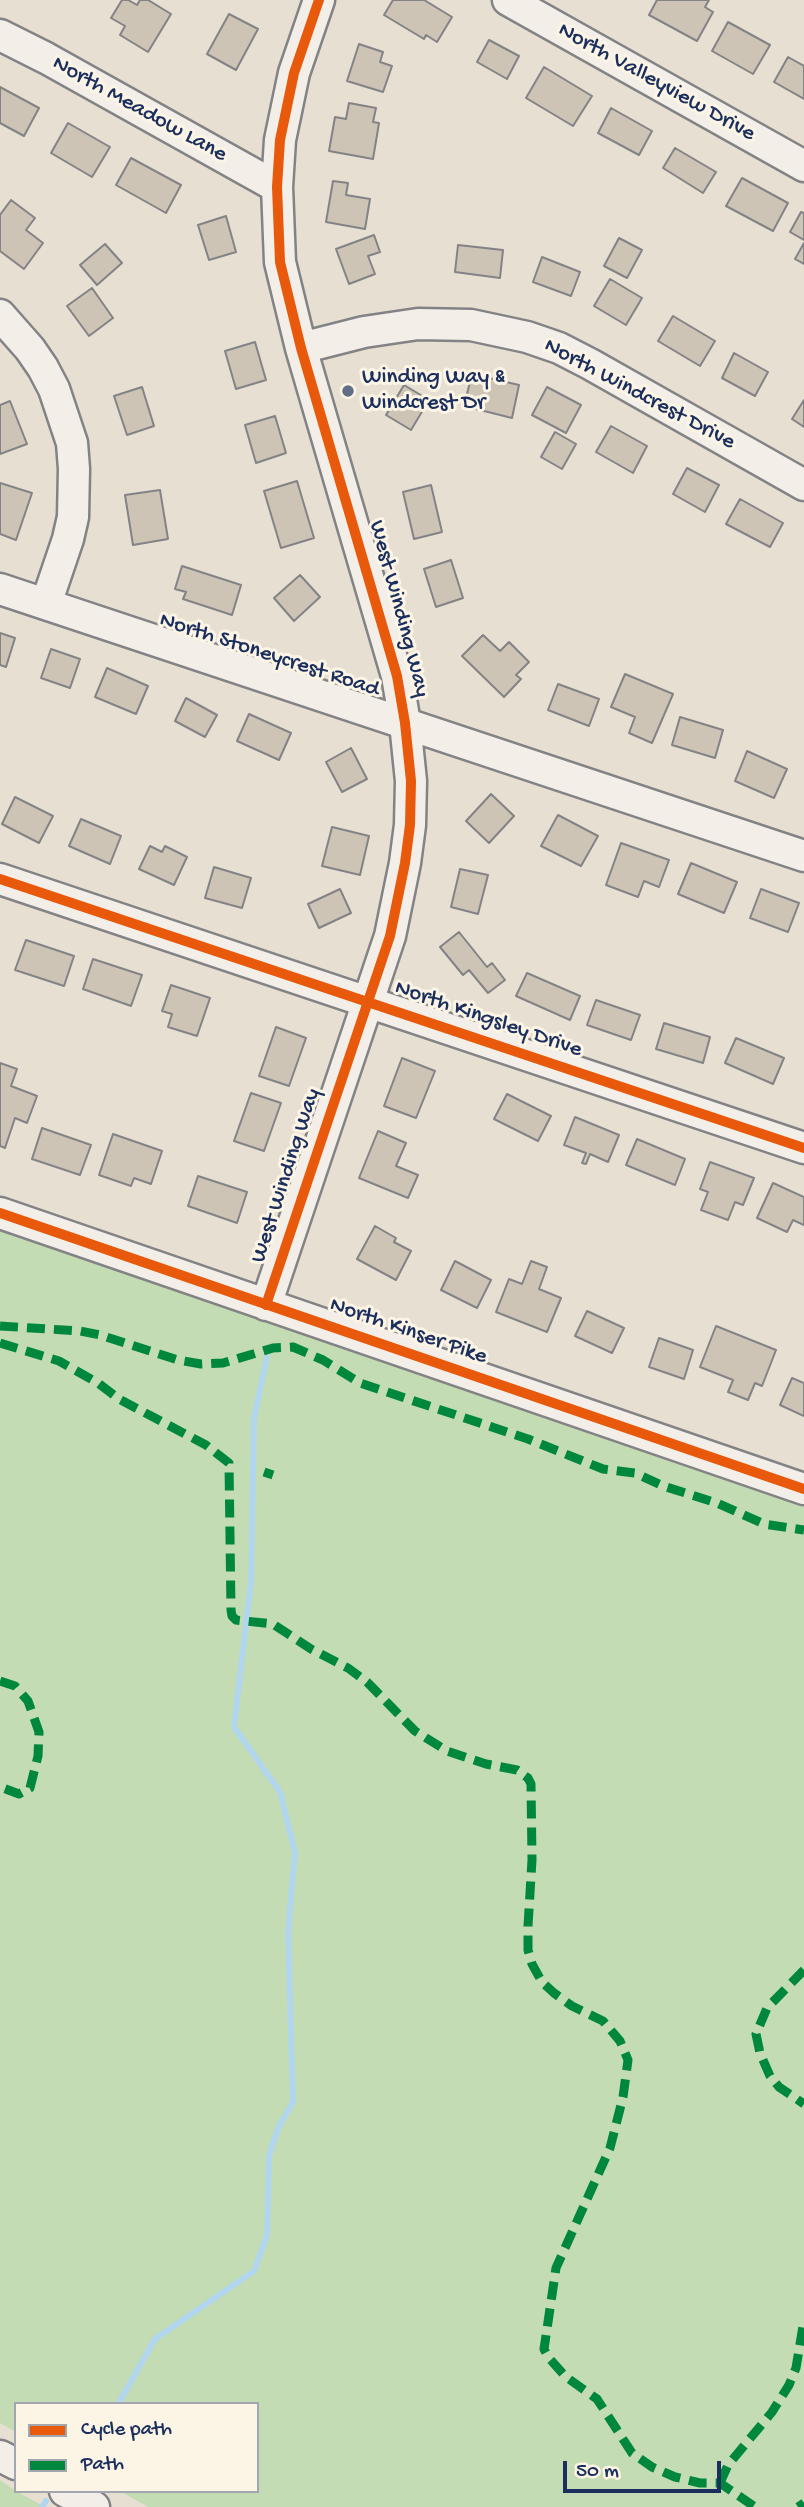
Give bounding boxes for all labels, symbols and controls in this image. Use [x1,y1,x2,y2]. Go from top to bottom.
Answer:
street label: North Valleyview Drive [552,17,760,149]
street label: North Meadow Lane [47,51,231,169]
street label: North Windcrest Drive [539,333,739,457]
place label: Winding Way & Windcrest Dr [362,364,505,418]
marker: Winding Way & Windcrest Dr [340,383,356,399]
street label: West Winding Way [361,518,435,700]
street label: North Stoneycrest Road [155,607,383,705]
street label: North Kingsley Drive [391,975,585,1065]
street label: West Winding Way [246,1085,328,1267]
street label: North Kinser Pike [326,1292,490,1372]
legend [14,2402,259,2493]
text: Cycle path [81,2418,172,2443]
scale bar [566,2448,724,2492]
text: Path [81,2453,124,2478]
text: 50 m [576,2460,619,2485]

